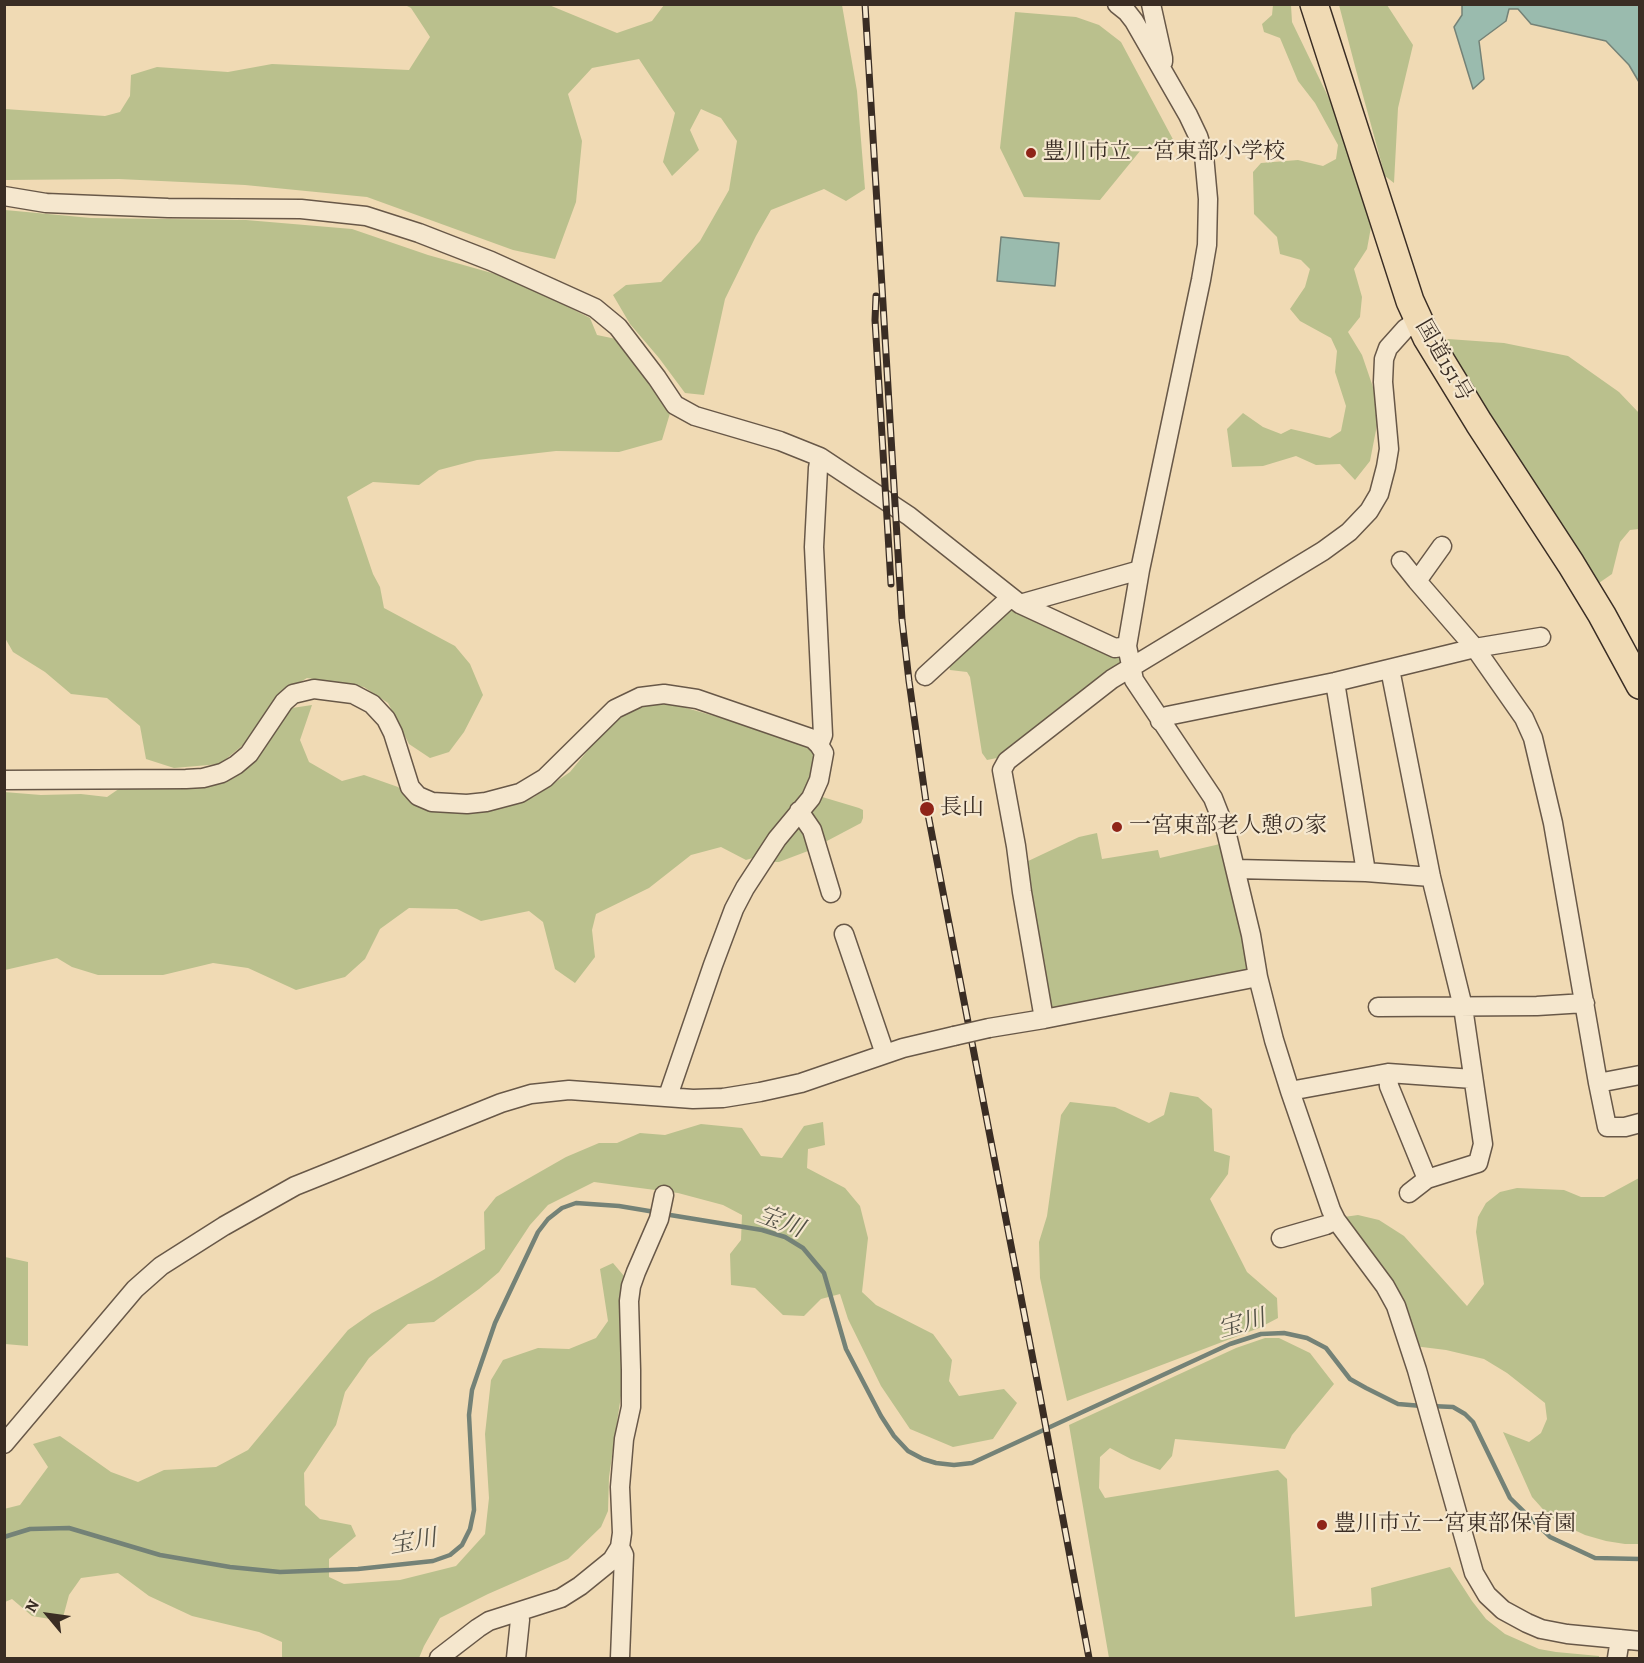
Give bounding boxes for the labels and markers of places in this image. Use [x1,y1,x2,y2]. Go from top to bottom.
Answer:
place label: 豊川市立一宮東部小学校 [1043,140,1285,166]
marker: 豊川市立一宮東部小学校 [1024,146,1038,160]
place label: 長山 [940,796,984,822]
marker: 長山 [918,800,936,818]
place label: 一宮東部老人憩の家 [1129,814,1327,840]
marker: 一宮東部老人憩の家 [1110,820,1124,834]
place label: 豊川市立一宮東部保育園 [1334,1512,1576,1538]
marker: 豊川市立一宮東部保育園 [1315,1518,1329,1532]

